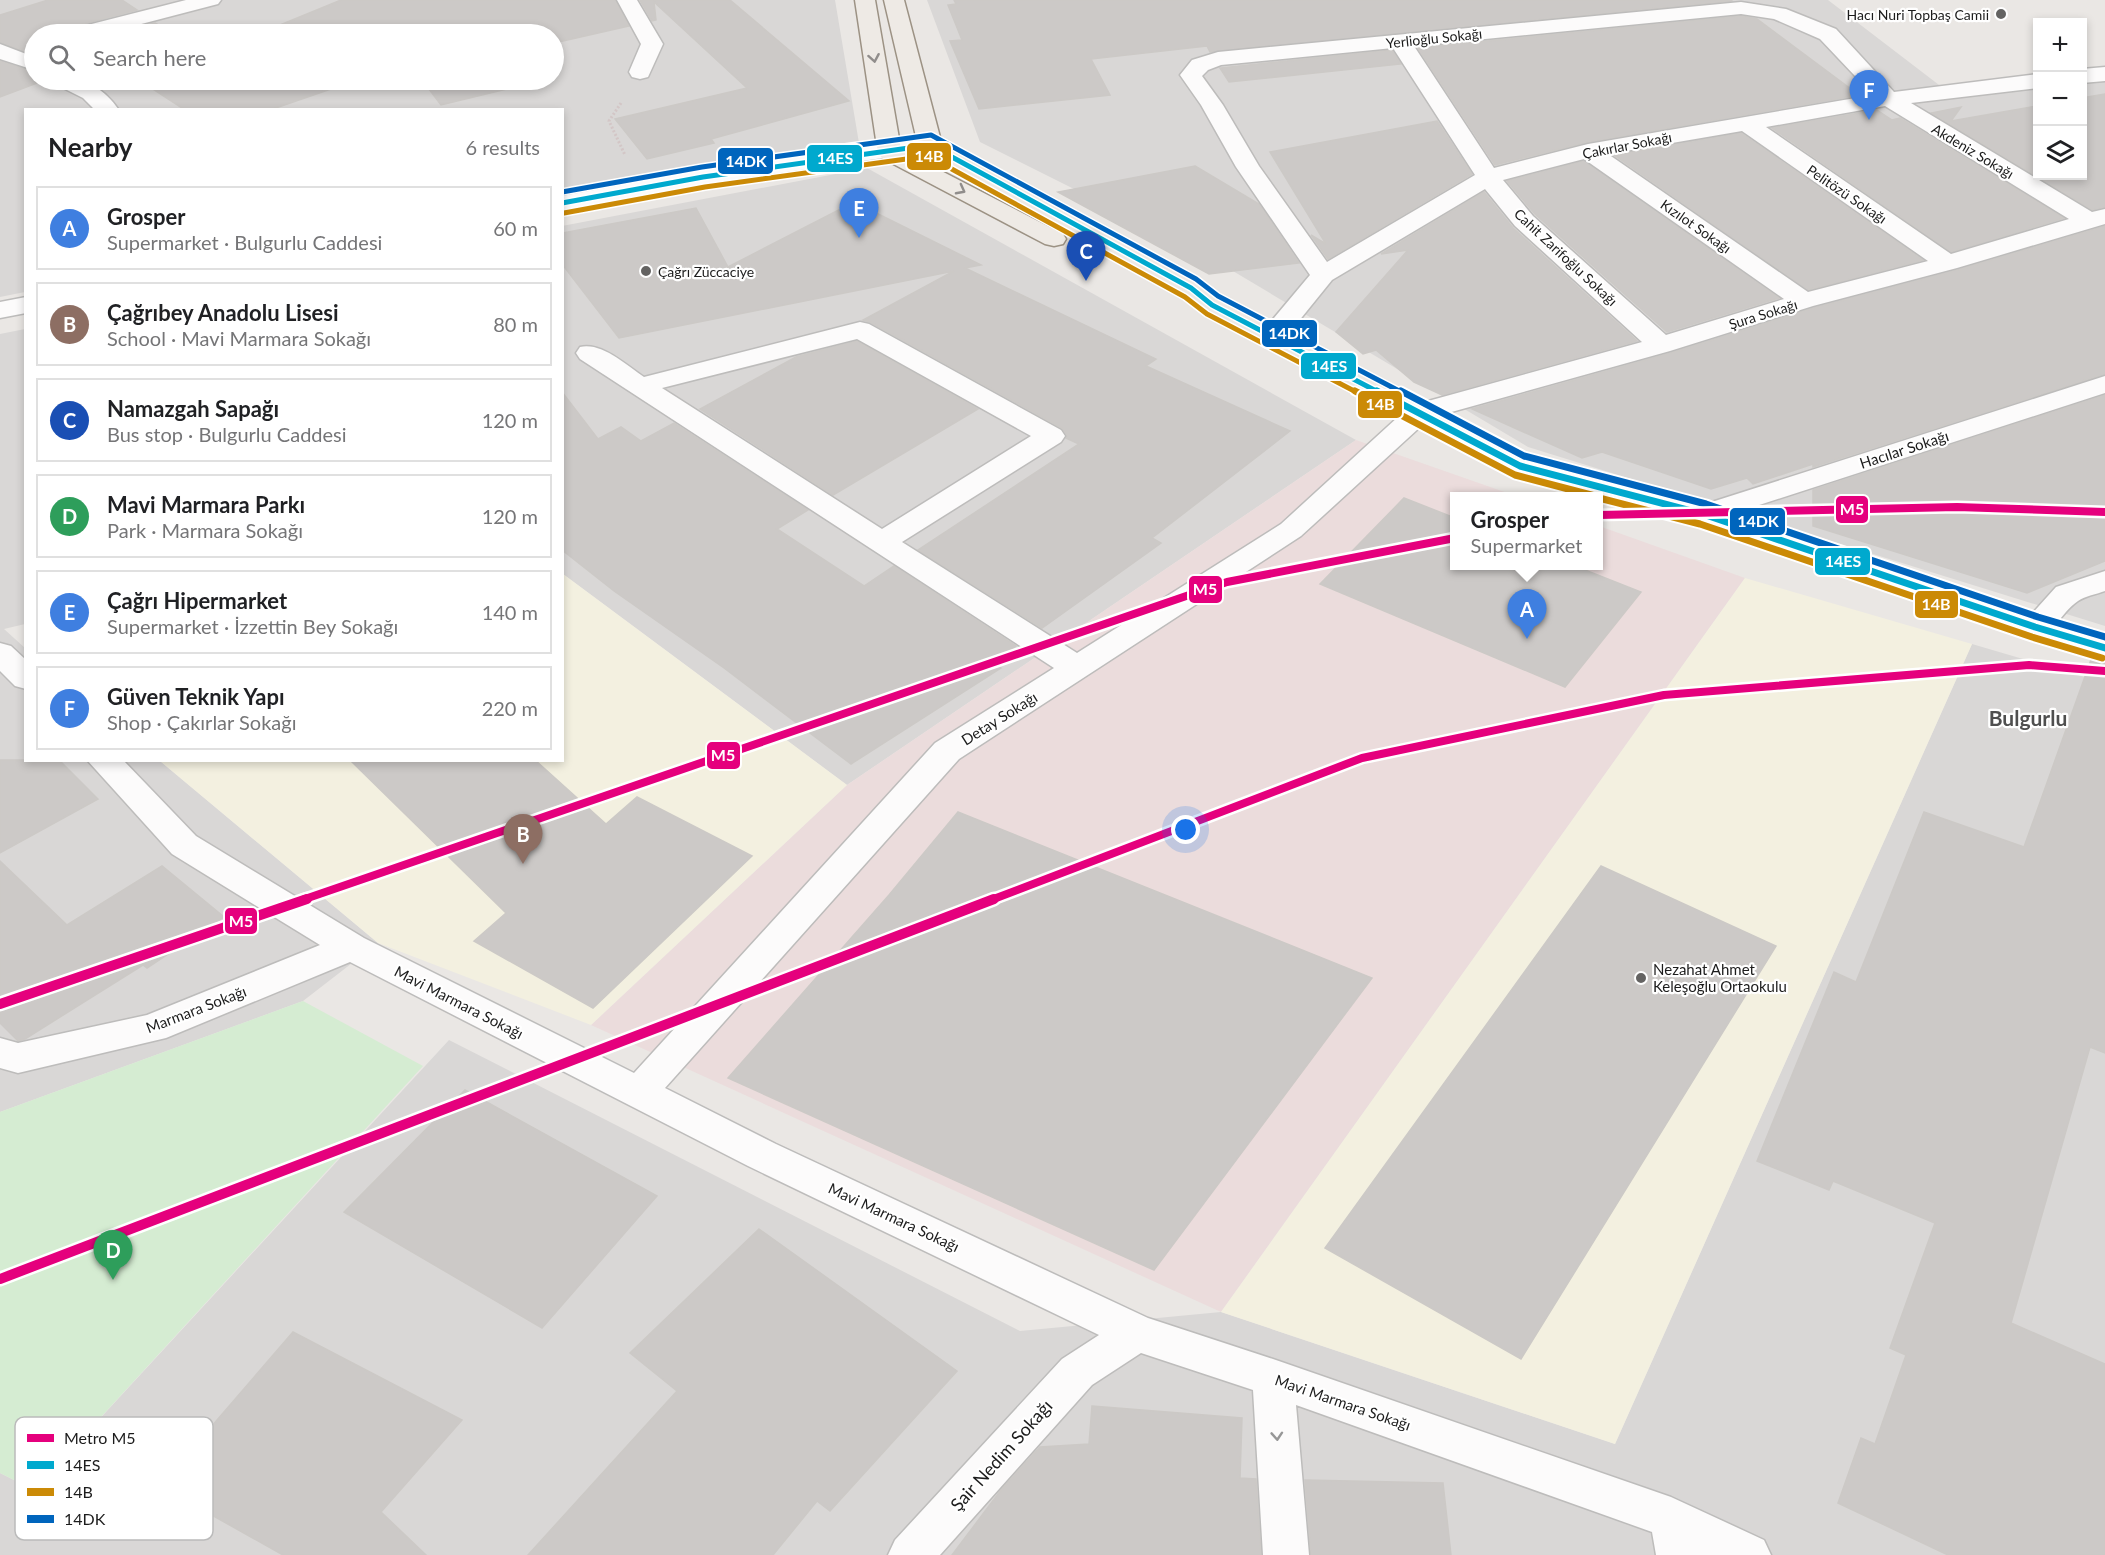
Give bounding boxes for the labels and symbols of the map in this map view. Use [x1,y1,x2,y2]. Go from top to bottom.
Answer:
place label: Hacı Nuri Topbaş Camii [1847,6,1989,23]
marker: Hacı Nuri Topbaş Camii [1994,7,2008,21]
street label: Yerlioğlu Sokağı [1385,25,1483,51]
one-way arrow [868,53,880,62]
pin: F [1850,70,1888,120]
street label: Akdeniz Sokağı [1929,120,2017,182]
street label: Çakırlar Sokağı [1581,128,1673,162]
line badge: 14B [906,142,952,171]
line badge: 14ES [806,144,863,173]
text: 14B [914,146,944,165]
line badge: 14DK [717,147,774,175]
text: 14ES [817,148,853,167]
text: 14DK [725,151,768,170]
street label: Pelitözü Sokağı [1804,161,1890,227]
one-way arrow [954,182,965,194]
pin: E [840,188,878,238]
street label: Kızılot Sokağı [1657,195,1735,257]
street label: Cahit Zarifoğlu Sokağı [1511,205,1621,309]
pin: C [1066,232,1106,281]
place label: Çağrı Züccaciye [658,263,754,280]
marker: Çağrı Züccaciye [639,264,653,278]
street label: Şura Sokağı [1727,295,1799,333]
line badge: 14DK [1261,319,1318,348]
text: 14DK [1268,323,1311,342]
line badge: 14ES [1300,352,1357,380]
text: 14ES [1311,356,1347,375]
line badge: 14B [1357,390,1403,419]
text: 14B [1365,394,1395,413]
street label: Hacılar Sokağı [1857,426,1951,472]
line badge: M5 [1835,495,1869,524]
text: M5 [1840,499,1864,518]
line badge: 14DK [1729,507,1786,536]
text: 14DK [1737,511,1780,530]
line badge: 14ES [1814,547,1871,576]
text: 14ES [1825,551,1861,570]
line badge: M5 [1188,575,1223,604]
text: M5 [1193,579,1217,598]
pin: A [1508,590,1546,639]
line badge: 14B [1914,590,1959,619]
text: 14B [1921,594,1951,613]
street label: Detay Sokağı [958,688,1040,748]
district label: Bulgurlu [1989,705,2067,730]
line badge: M5 [706,741,741,770]
text: M5 [711,745,735,764]
pin: B [504,814,542,864]
your location [1171,815,1200,844]
line badge: M5 [224,907,258,935]
text: M5 [229,911,253,930]
place label: Nezahat Ahmet Keleşoğlu Ortaokulu [1653,960,1787,995]
street label: Mavi Marmara Sokağı [392,962,526,1042]
marker: Nezahat Ahmet Keleşoğlu Ortaokulu [1634,971,1648,985]
street label: Marmara Sokağı [143,982,249,1036]
street label: Mavi Marmara Sokağı [826,1179,962,1255]
pin: D [94,1230,132,1280]
street label: Mavi Marmara Sokağı [1273,1370,1413,1434]
street label: Şair Nedim Sokağı [945,1395,1057,1515]
legend [15,1417,213,1540]
text: Metro M5 [64,1428,136,1447]
one-way arrow [1270,1431,1283,1440]
text: 14ES [64,1455,100,1474]
text: 14B [64,1482,93,1501]
text: 14DK [64,1509,106,1528]

